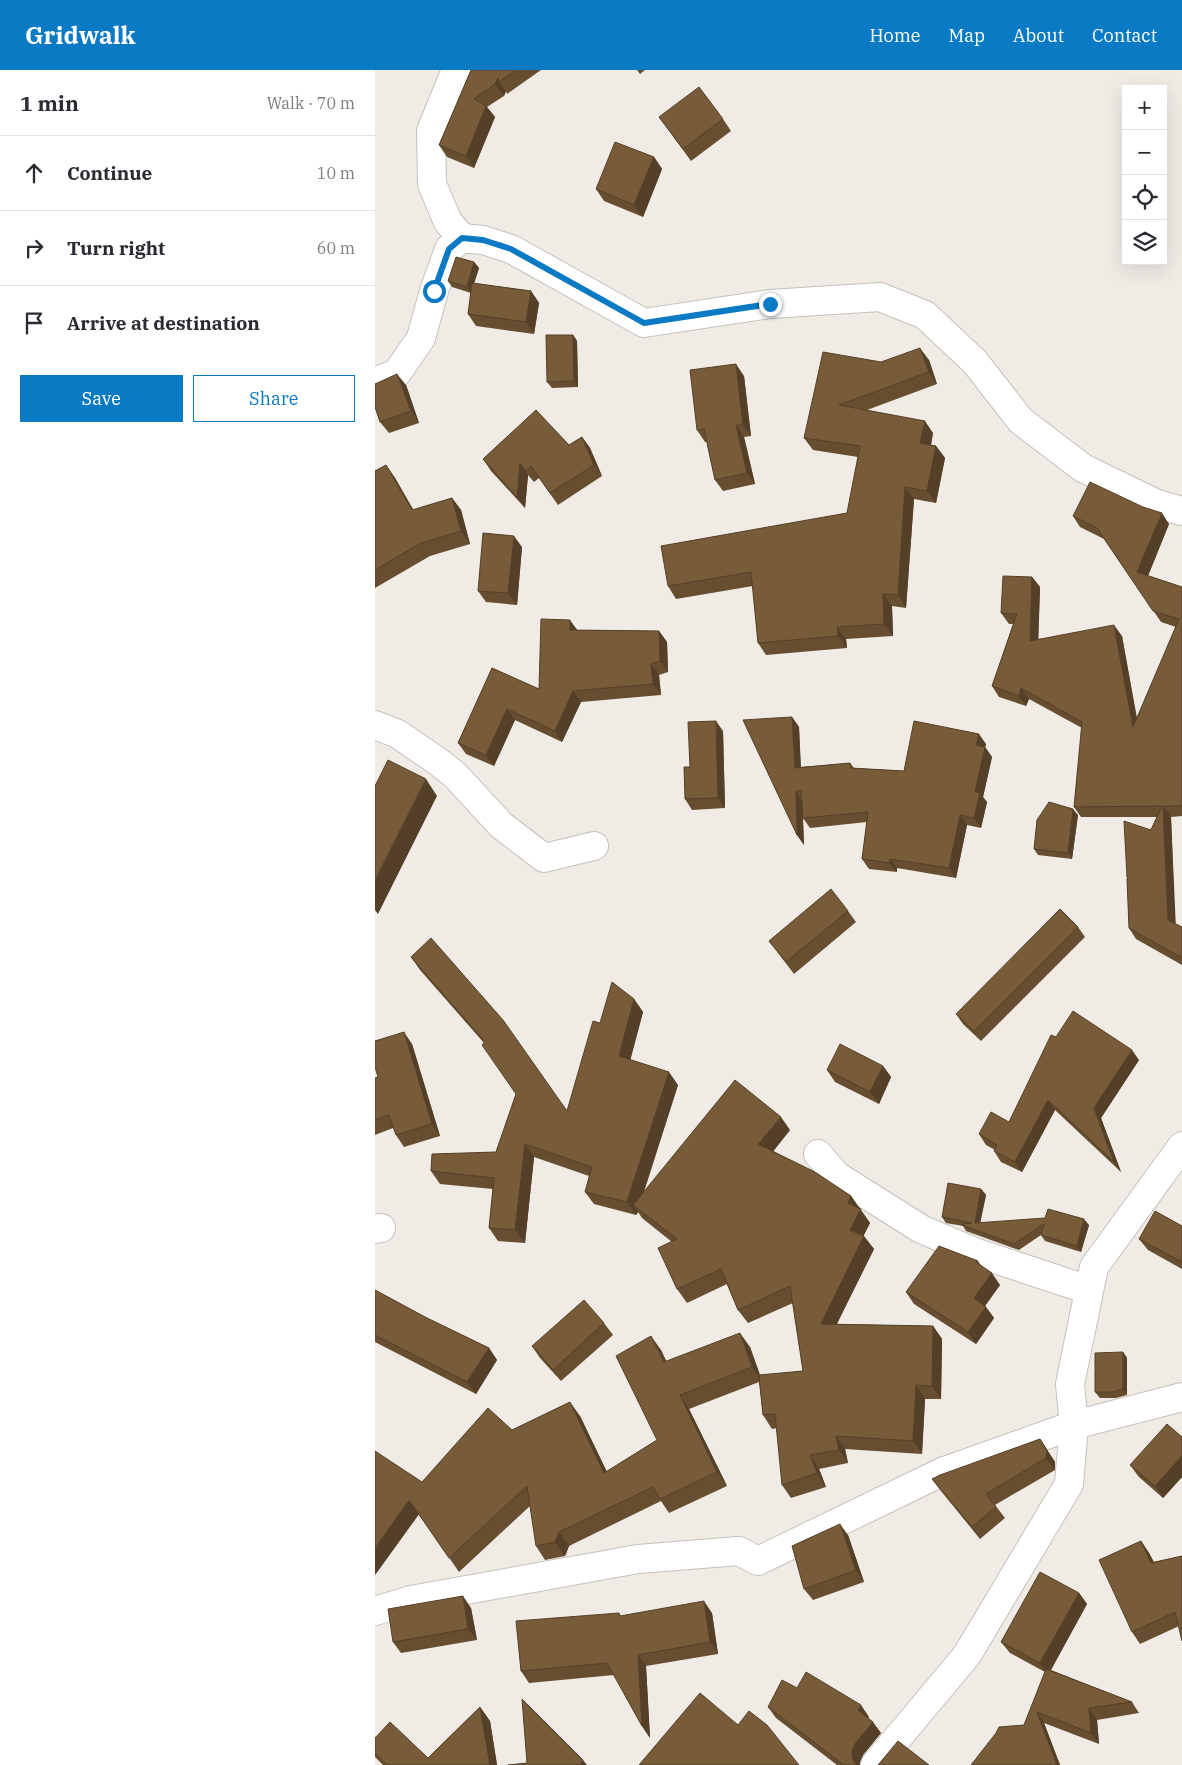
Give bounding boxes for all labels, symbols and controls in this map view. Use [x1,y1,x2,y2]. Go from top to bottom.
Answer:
text: Gridwalk [25,19,135,51]
text: Home [869,24,921,47]
text: Map [949,24,985,47]
text: About [1013,24,1064,47]
text: Contact [1092,24,1157,47]
map controls [1122,85,1167,265]
button: + [1122,85,1167,130]
text: 1 min [20,89,79,117]
text: Walk · 70 m [267,93,355,113]
button: − [1122,130,1167,175]
icon: ahead [20,159,48,187]
text: Continue [67,161,152,185]
text: 10 m [317,163,355,183]
button: locate [1122,175,1167,220]
button: layers [1122,220,1167,265]
icon: right [20,234,48,262]
text: Turn right [67,236,165,260]
text: 60 m [317,238,355,258]
route start [423,280,446,303]
route end [759,293,782,316]
icon: arrive [20,309,48,337]
text: Arrive at destination [67,311,260,335]
button: Save [20,375,183,422]
button: Share [193,375,355,422]

